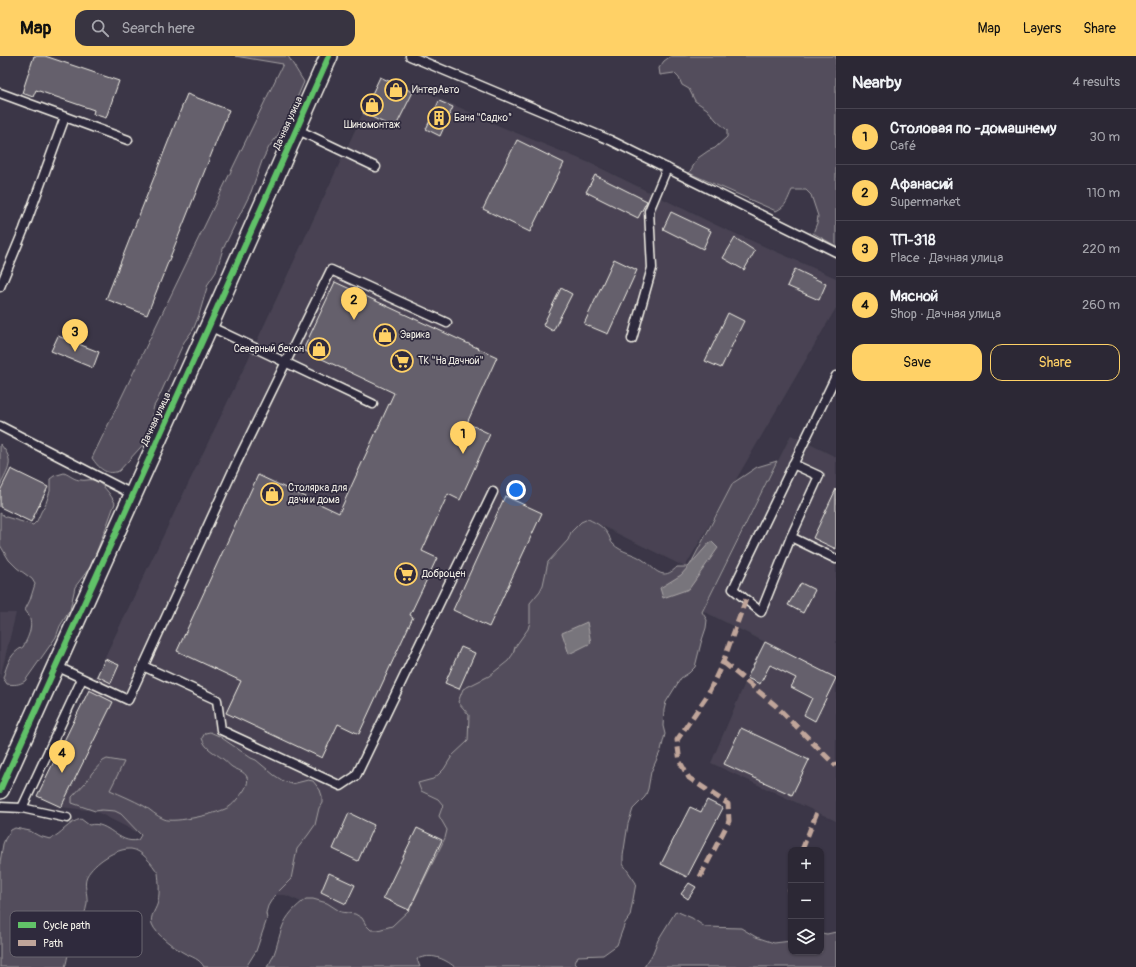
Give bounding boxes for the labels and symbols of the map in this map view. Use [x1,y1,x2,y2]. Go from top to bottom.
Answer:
shop icon: ИнтерАвто [383,77,409,103]
place label: ИнтерАвто [412,84,460,96]
shop icon: Шиномонтаж [359,92,385,118]
street label: Дачная улица [270,94,305,152]
building icon: Баня "Садко" [426,105,452,131]
place label: Баня "Садко" [454,112,512,124]
place label: Шиномонтаж [344,119,401,131]
pin: 2 [341,287,367,320]
pin: 3 [62,319,88,352]
shop icon: Эврика [372,322,398,348]
place label: Эврика [400,329,430,341]
shop icon: Северный бекон [306,336,332,362]
place label: Северный бекон [234,343,304,355]
supermarket icon: ТК "На Дачной" [389,348,415,374]
place label: ТК "На Дачной" [418,355,484,367]
street label: Дачная улица [138,390,174,448]
pin: 1 [450,421,476,454]
your location [506,480,526,500]
shop icon: Столярка для дачи и дома [259,481,285,507]
place label: Столярка для дачи и дома [288,482,347,506]
supermarket icon: Доброцен [393,561,419,587]
place label: Доброцен [421,568,465,580]
pin: 4 [49,740,75,773]
legend [10,911,142,957]
text: Cycle path [43,919,90,932]
text: Path [43,937,63,950]

